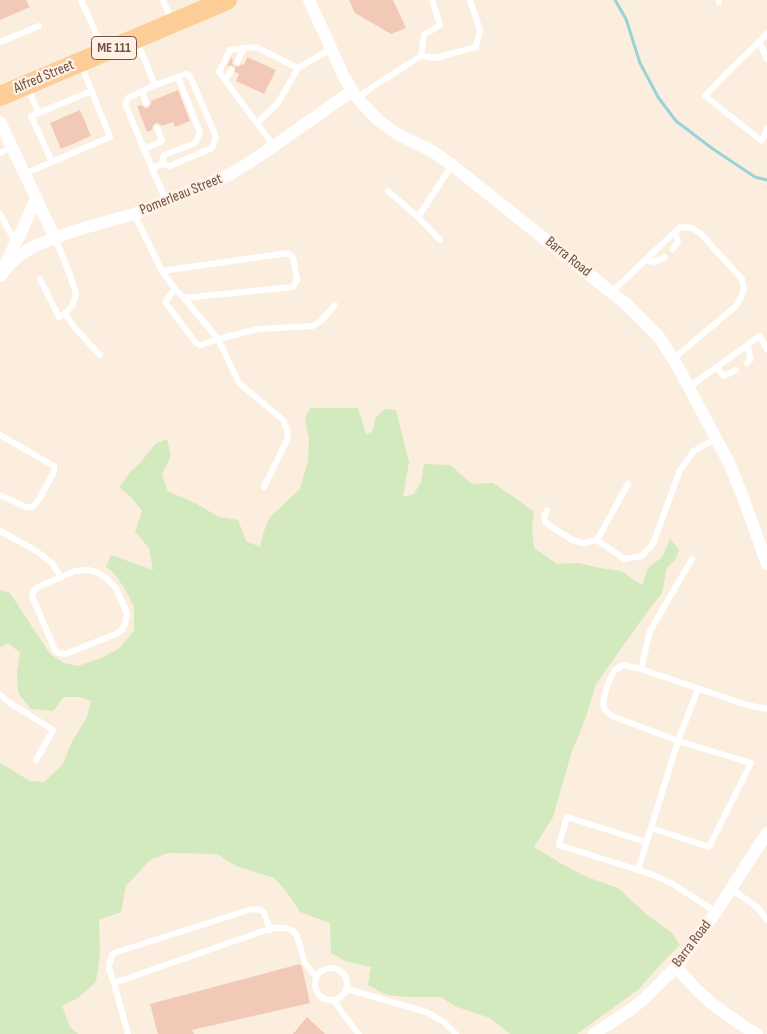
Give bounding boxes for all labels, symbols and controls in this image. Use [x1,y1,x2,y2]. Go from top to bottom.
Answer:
road number: ME 111 [92,36,136,59]
street label: Alfred Street [11,56,77,98]
street label: Pomerleau Street [137,170,225,220]
street label: Barra Road [541,233,595,281]
street label: Barra Road [669,917,715,971]

